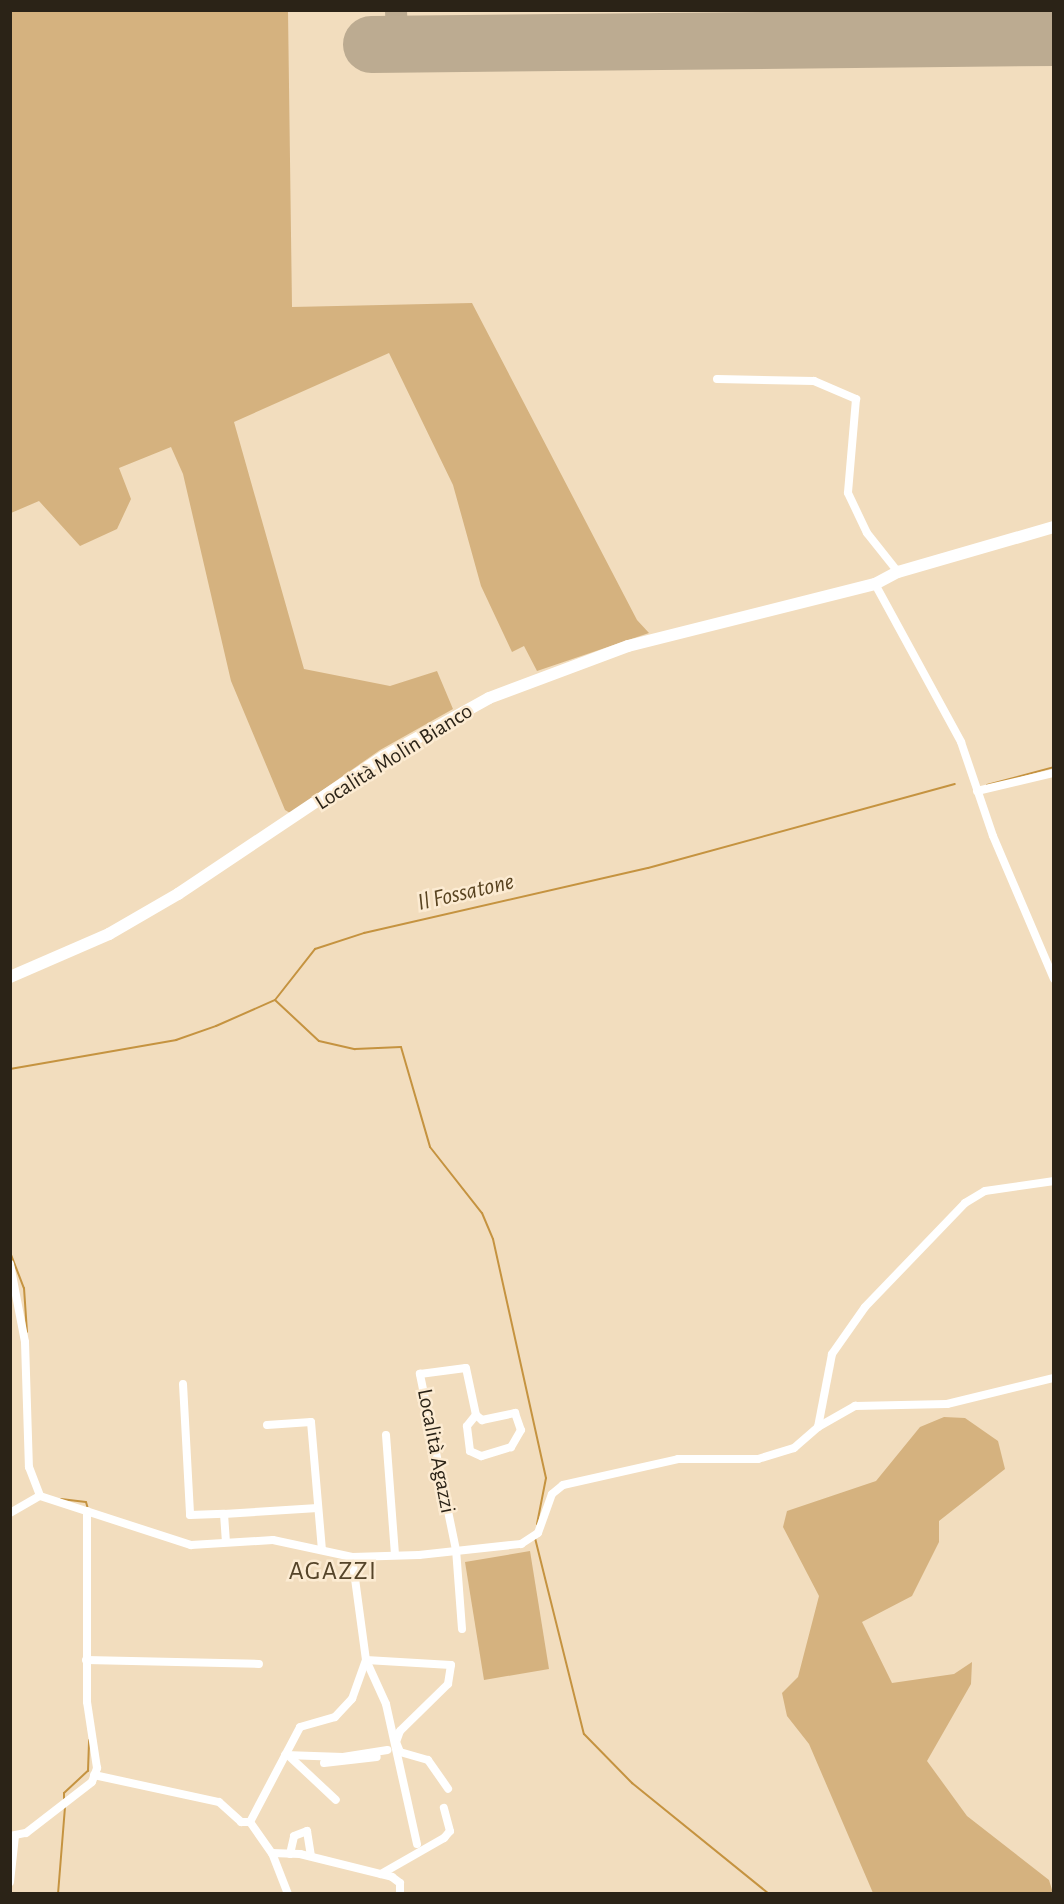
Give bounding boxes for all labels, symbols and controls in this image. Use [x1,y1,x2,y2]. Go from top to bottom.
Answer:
street label: Località Molin Bianco [310,698,478,816]
water label: Il Fossatone [415,868,517,918]
street label: Località Agazzi [411,1386,461,1516]
district label: AGAZZI [289,1556,377,1588]

